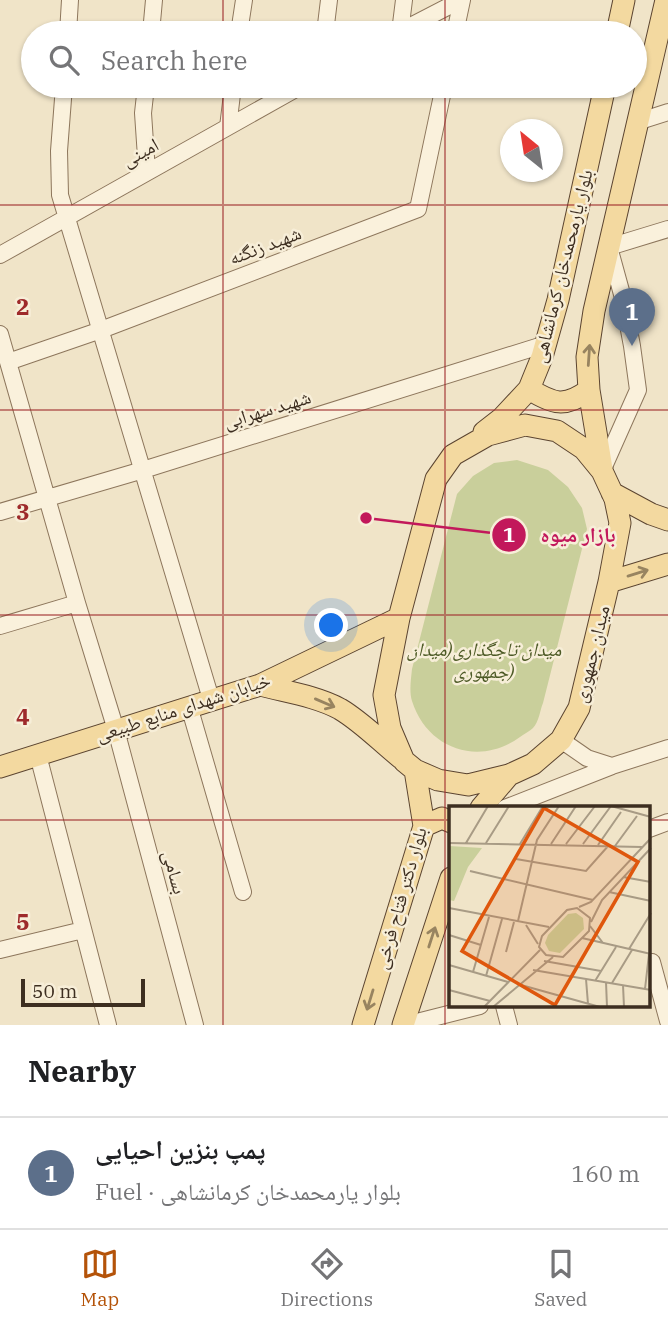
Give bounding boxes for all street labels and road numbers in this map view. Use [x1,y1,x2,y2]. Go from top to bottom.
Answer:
street label: امینی [117,132,163,172]
street label: بلوار یارمحمدخان کرمانشاهی [526,167,598,365]
street label: شهید زنگنه [225,220,305,270]
street label: شهید سهرابی [220,384,314,434]
street label: میدان جمهوری [567,603,615,705]
street label: خیابان شهدای منابع طبیعی [93,667,274,748]
street label: بلوار دکتر فتاح فرخی [368,824,432,972]
street label: بسامی [158,847,192,897]

